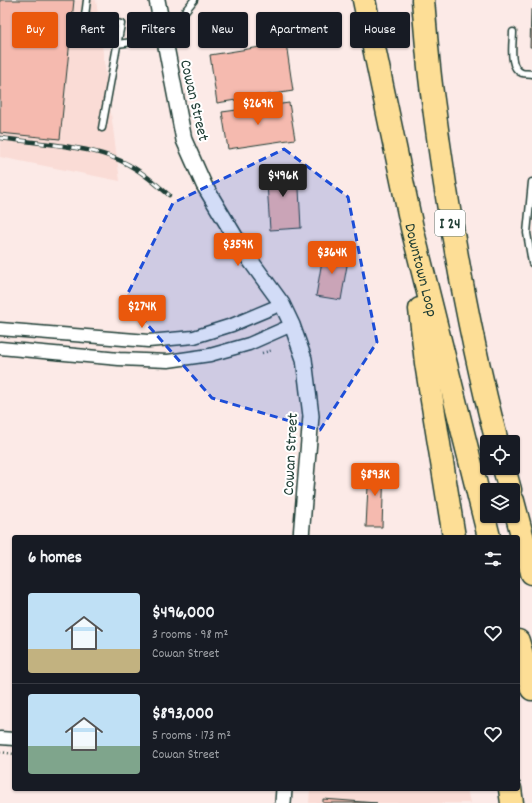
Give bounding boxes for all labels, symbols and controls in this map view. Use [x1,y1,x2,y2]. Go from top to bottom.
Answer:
chip: Buy [12,12,58,48]
chip: Rent [66,12,119,48]
chip: Filters [127,12,190,48]
chip: New [198,12,248,48]
chip: Apartment [256,12,342,48]
chip: House [350,12,410,48]
street label: Cowan Street [173,58,214,144]
pin: $269K [230,92,286,126]
text: $269K [243,95,273,114]
pin: $496K [255,164,311,198]
text: $496K [268,167,298,186]
road number: I 24 [435,210,465,236]
street label: Downtown Loop [397,221,443,320]
pin: $359K [210,233,266,267]
text: $359K [223,236,253,255]
pin: $364K [304,241,360,275]
text: $364K [317,244,347,263]
pin: $274K [114,295,170,329]
text: $274K [128,298,156,317]
street label: Cowan Street [278,412,305,496]
map controls [480,435,520,523]
button: locate [480,435,520,475]
pin: $893K [347,463,403,497]
text: $893K [360,466,390,485]
button: layers [480,483,520,523]
text: 6 homes [28,547,82,571]
icon: filters [482,548,504,570]
text: $496,000 [152,602,215,626]
icon: home [60,609,108,657]
icon: heart [482,622,504,644]
text: 3 rooms · 98 m² [152,626,228,645]
text: Cowan Street [152,645,219,664]
text: $893,000 [152,703,214,727]
icon: home [60,710,108,758]
icon: heart [482,723,504,745]
text: 5 rooms · 173 m² [152,727,231,746]
text: Cowan Street [152,746,219,765]

